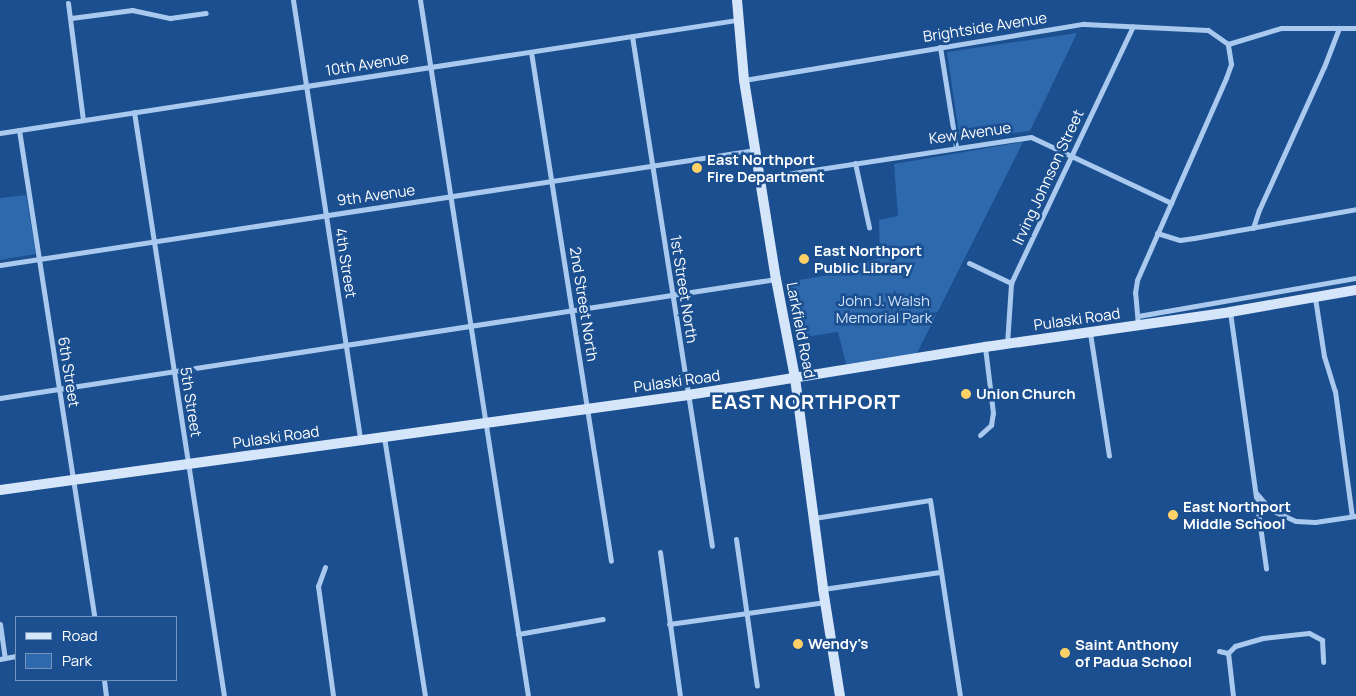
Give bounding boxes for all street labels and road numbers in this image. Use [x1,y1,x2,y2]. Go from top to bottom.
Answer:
street label: Brightside Avenue [922,8,1048,46]
street label: 10th Avenue [324,49,410,79]
street label: Irving Johnson Street [1009,107,1087,247]
street label: Kew Avenue [928,118,1012,148]
street label: 9th Avenue [336,181,416,209]
street label: 4th Street [332,227,360,299]
street label: 1st Street North [667,234,701,344]
street label: 2nd Street North [566,245,602,363]
street label: Larkfield Road [783,280,819,380]
street label: Pulaski Road [1033,304,1121,334]
street label: 6th Street [55,335,83,409]
street label: 5th Street [177,366,205,438]
street label: Pulaski Road [633,366,721,396]
street label: Pulaski Road [232,422,320,452]

